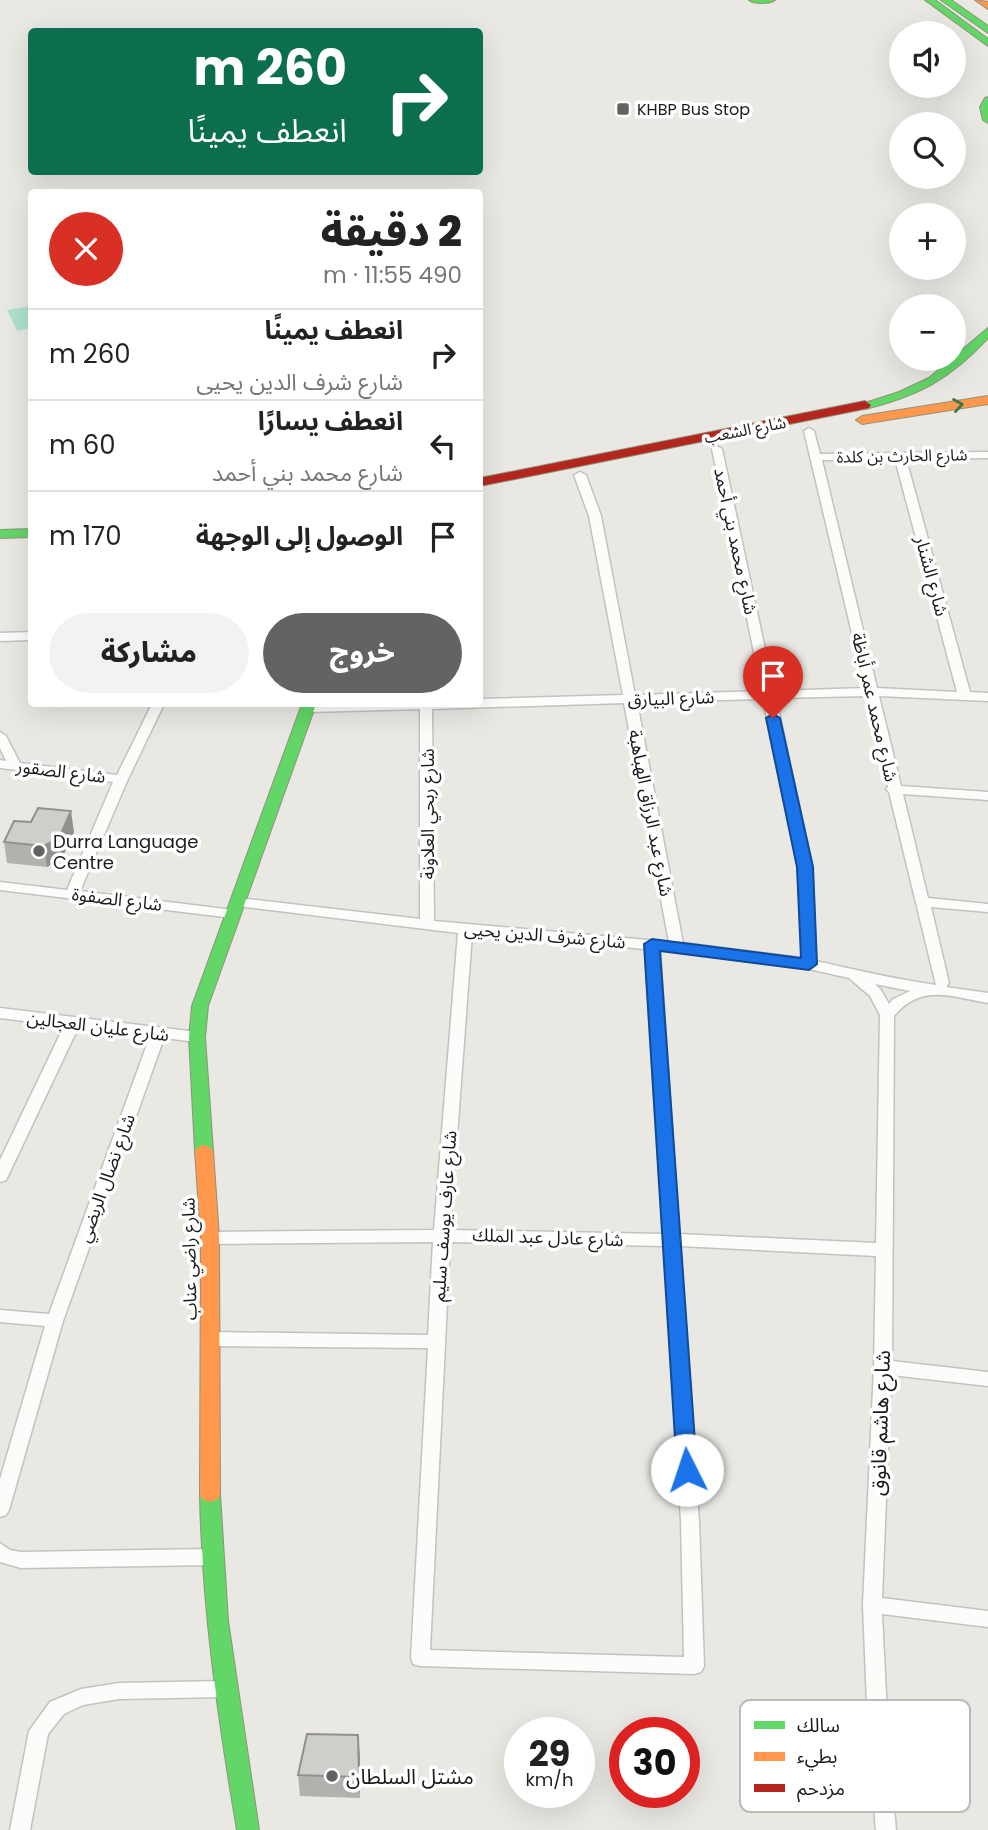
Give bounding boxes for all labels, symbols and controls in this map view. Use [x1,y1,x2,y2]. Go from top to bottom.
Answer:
map controls [889,21,966,371]
button: sound [889,21,966,98]
text: 260 m [194,34,347,102]
icon: right [371,56,462,147]
place label: KHBP Bus Stop [637,98,750,121]
marker: KHBP Bus Stop [615,101,631,117]
text: انعطف يمينًا [187,108,347,153]
button: search [889,112,966,189]
text: 2 دقيقة [320,202,462,261]
button: + [889,203,966,280]
button: close [49,212,123,286]
text: 490 m · 11:55 [323,259,462,291]
button: − [889,294,966,371]
text: انعطف يمينًا [265,312,403,348]
text: 260 m [49,336,131,372]
icon: right [424,336,462,374]
text: شارع شرف الدين يحيى [196,366,403,398]
one-way arrow [952,398,964,413]
text: انعطف يسارًا [258,403,403,439]
street label: شارع الشعب [702,411,788,450]
text: 60 m [49,427,116,463]
icon: left [424,427,462,465]
street label: شارع الحارث بن كلدة [836,443,968,470]
text: شارع محمد بني أحمد [212,457,403,489]
street label: شارع محمد بني أحمد [706,465,764,617]
text: 170 m [49,518,122,554]
text: الوصول إلى الوجهة [196,518,403,554]
icon: arrive [424,518,462,556]
street label: شارع الشنار [907,532,955,619]
button: مشاركة [49,613,249,693]
button: خروج [263,613,462,693]
street label: شارع محمد عمر أباظة [844,630,904,784]
pin [743,646,803,718]
icon: arrive [754,657,792,695]
street label: شارع البيارق [627,684,715,714]
street label: شارع عبد الرزاق الهباهبة [621,727,679,899]
street label: شارع ربحي العلاونة [415,748,442,880]
street label: شارع الصقور [14,753,107,791]
place label: Durra Language Centre [53,829,198,875]
marker: Durra Language Centre [31,843,47,859]
street label: شارع الصفوة [70,881,164,919]
street label: شارع شرف الدين يحيى [463,915,627,956]
street label: شارع عليان العجالين [25,1005,170,1049]
street label: شارع نضال الربضي [71,1110,143,1246]
street label: شارع عارف يوسف سليم [426,1130,464,1303]
street label: شارع راضي عناب [175,1197,205,1321]
street label: شارع عادل عبد الملك [472,1222,624,1254]
street label: شارع هاشم قانوق [863,1350,898,1496]
position arrow [650,1433,724,1507]
legend [740,1700,970,1812]
text: سالك [797,1712,840,1739]
speed limit sign: 30 [609,1717,700,1808]
text: 29 [529,1729,570,1778]
text: بطيء [797,1743,837,1771]
place label: مشتل السلطان [346,1762,474,1791]
text: km/h [526,1767,573,1792]
marker: مشتل السلطان [324,1768,340,1784]
text: مزدحم [797,1775,845,1803]

